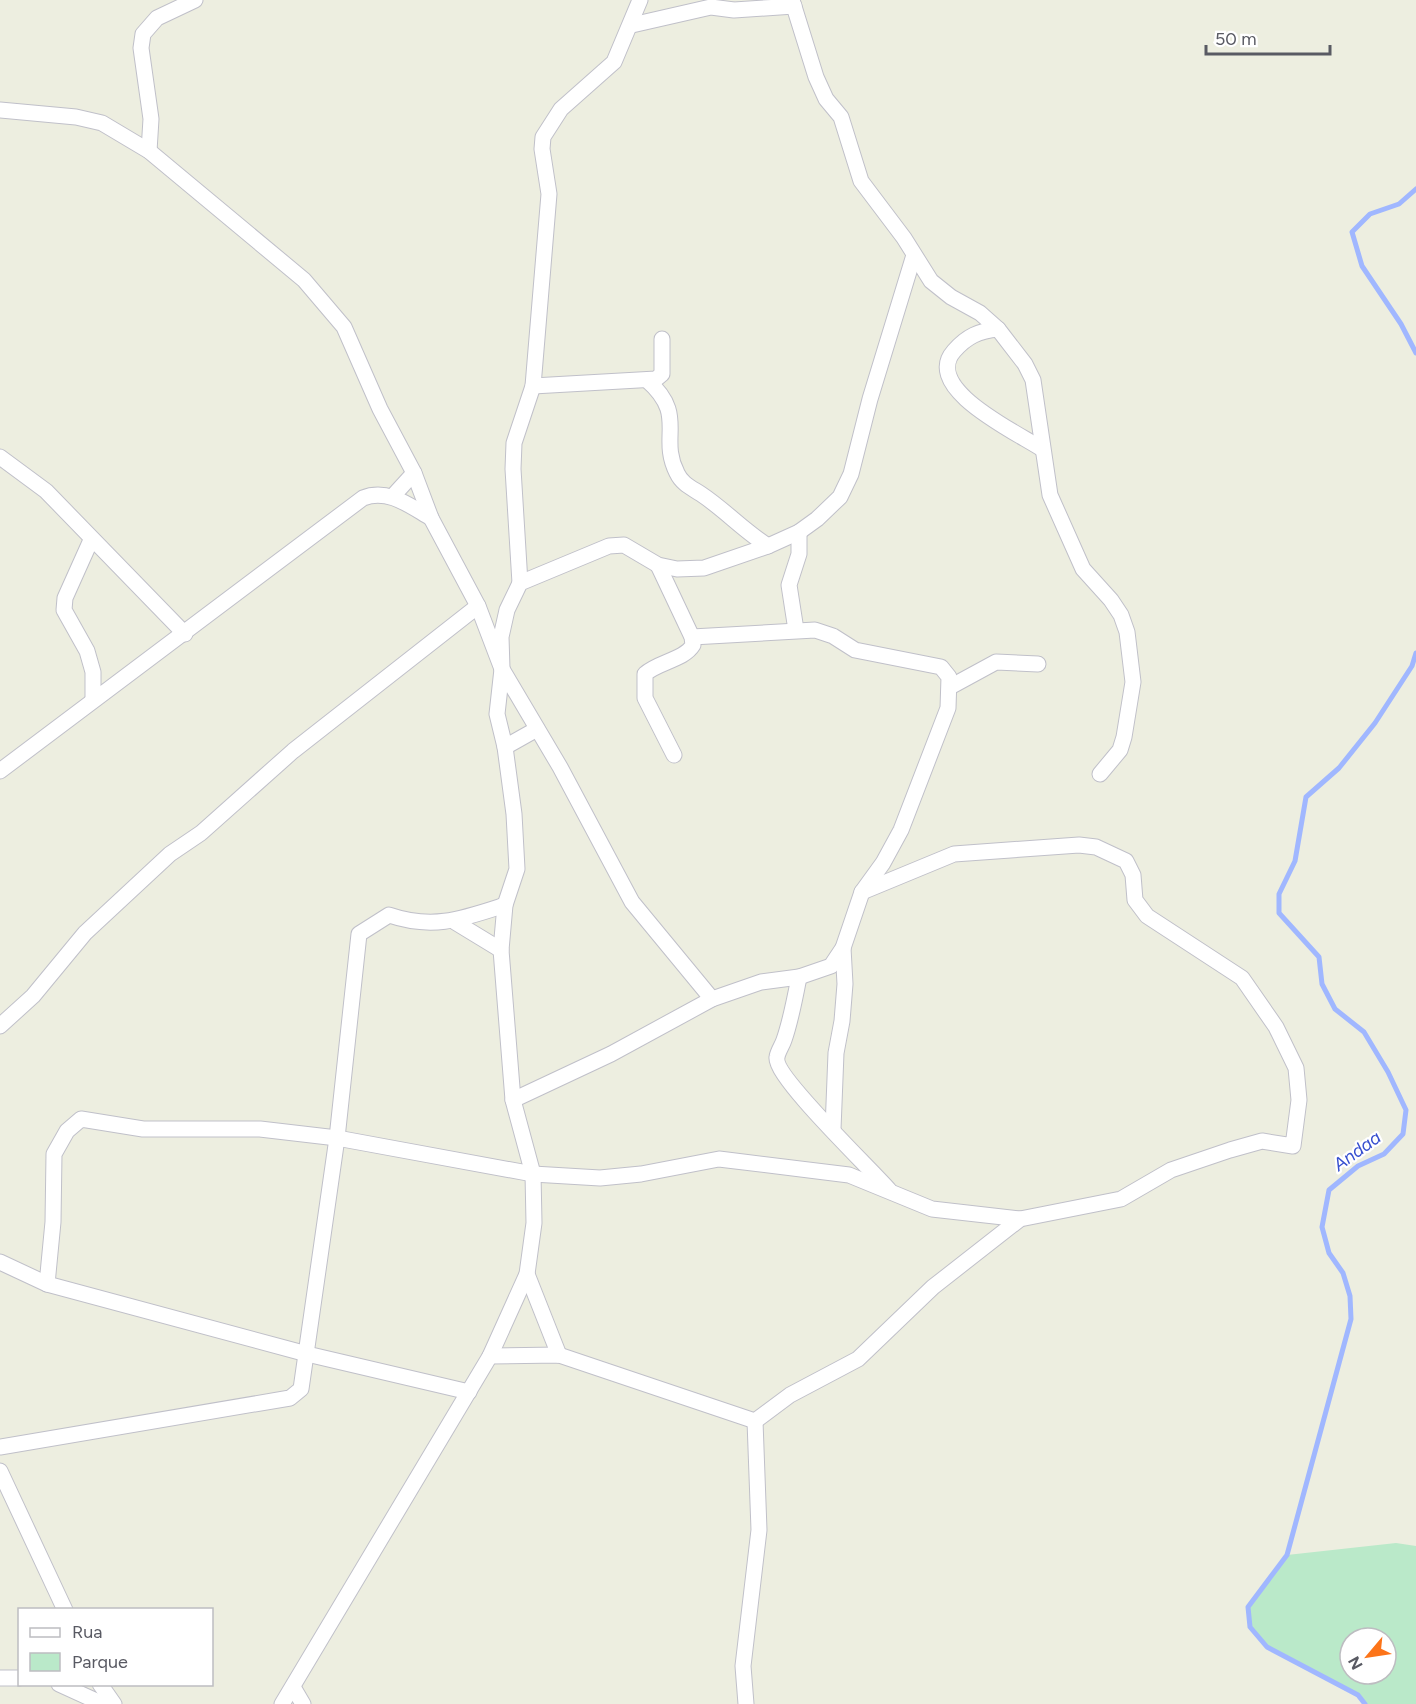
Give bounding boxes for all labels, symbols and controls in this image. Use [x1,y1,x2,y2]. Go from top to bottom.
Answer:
scale bar [1206,18,1330,56]
text: 50 m [1215,28,1257,50]
water label: Andaa [1328,1126,1386,1176]
legend [18,1608,213,1686]
text: Rua [72,1621,103,1643]
north arrow [1338,1626,1398,1686]
text: Parque [72,1651,128,1673]
text: N [1344,1653,1367,1673]

